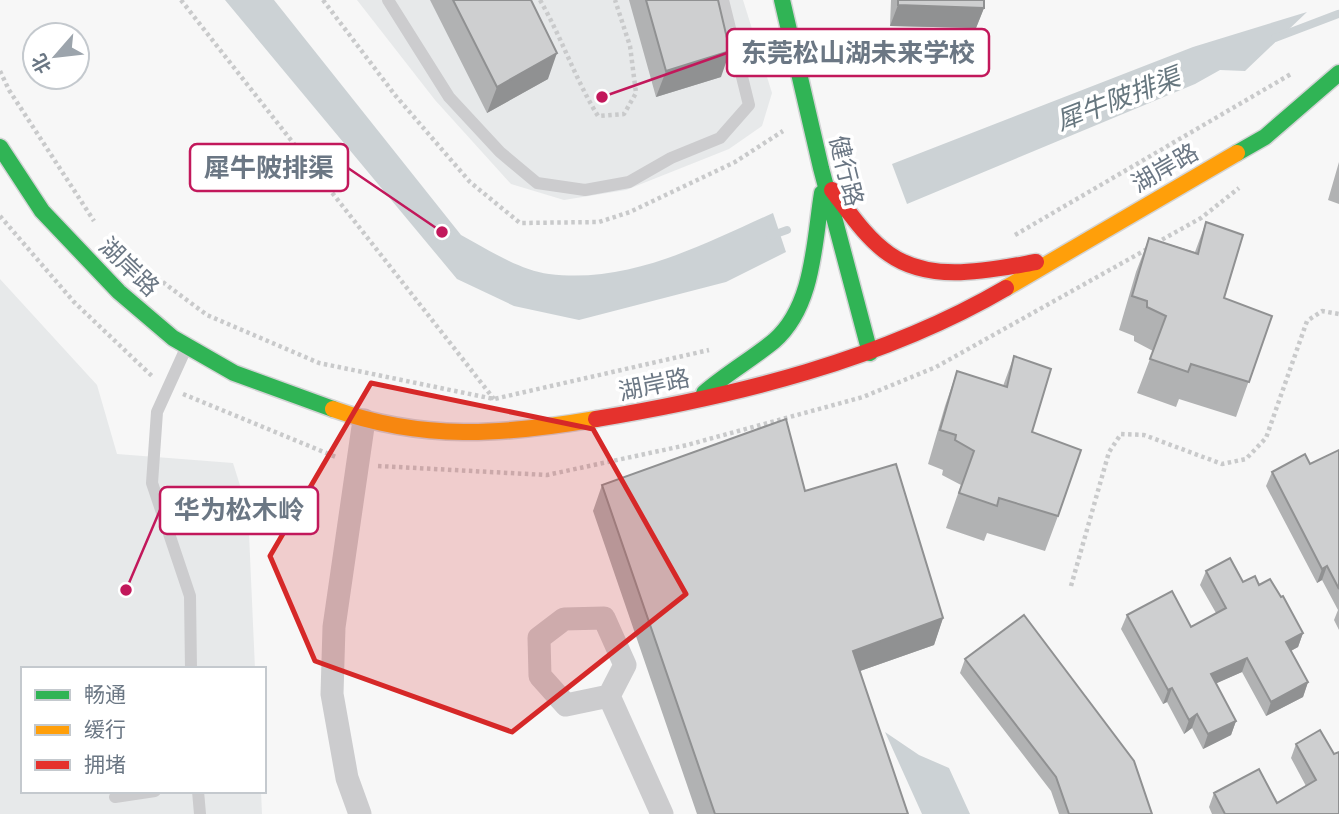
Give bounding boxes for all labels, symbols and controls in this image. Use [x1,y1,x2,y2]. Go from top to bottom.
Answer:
north arrow [21,21,91,91]
callout: 东莞松山湖未来学校 [727,29,989,76]
text: 东莞松山湖未来学校 [741,38,975,68]
text: 北 [27,50,55,78]
water label: 犀牛陂排渠 [1052,60,1188,136]
street label: 健行路 [825,133,868,209]
street label: 湖岸路 [1127,138,1203,197]
callout: 犀牛陂排渠 [190,144,348,191]
text: 犀牛陂排渠 [204,153,334,183]
street label: 湖岸路 [94,232,165,301]
street label: 湖岸路 [616,364,692,405]
callout: 华为松木岭 [160,487,318,534]
text: 华为松木岭 [174,495,304,525]
legend [21,667,266,793]
text: 畅通 [84,682,126,706]
text: 缓行 [84,717,126,741]
text: 拥堵 [84,752,126,776]

